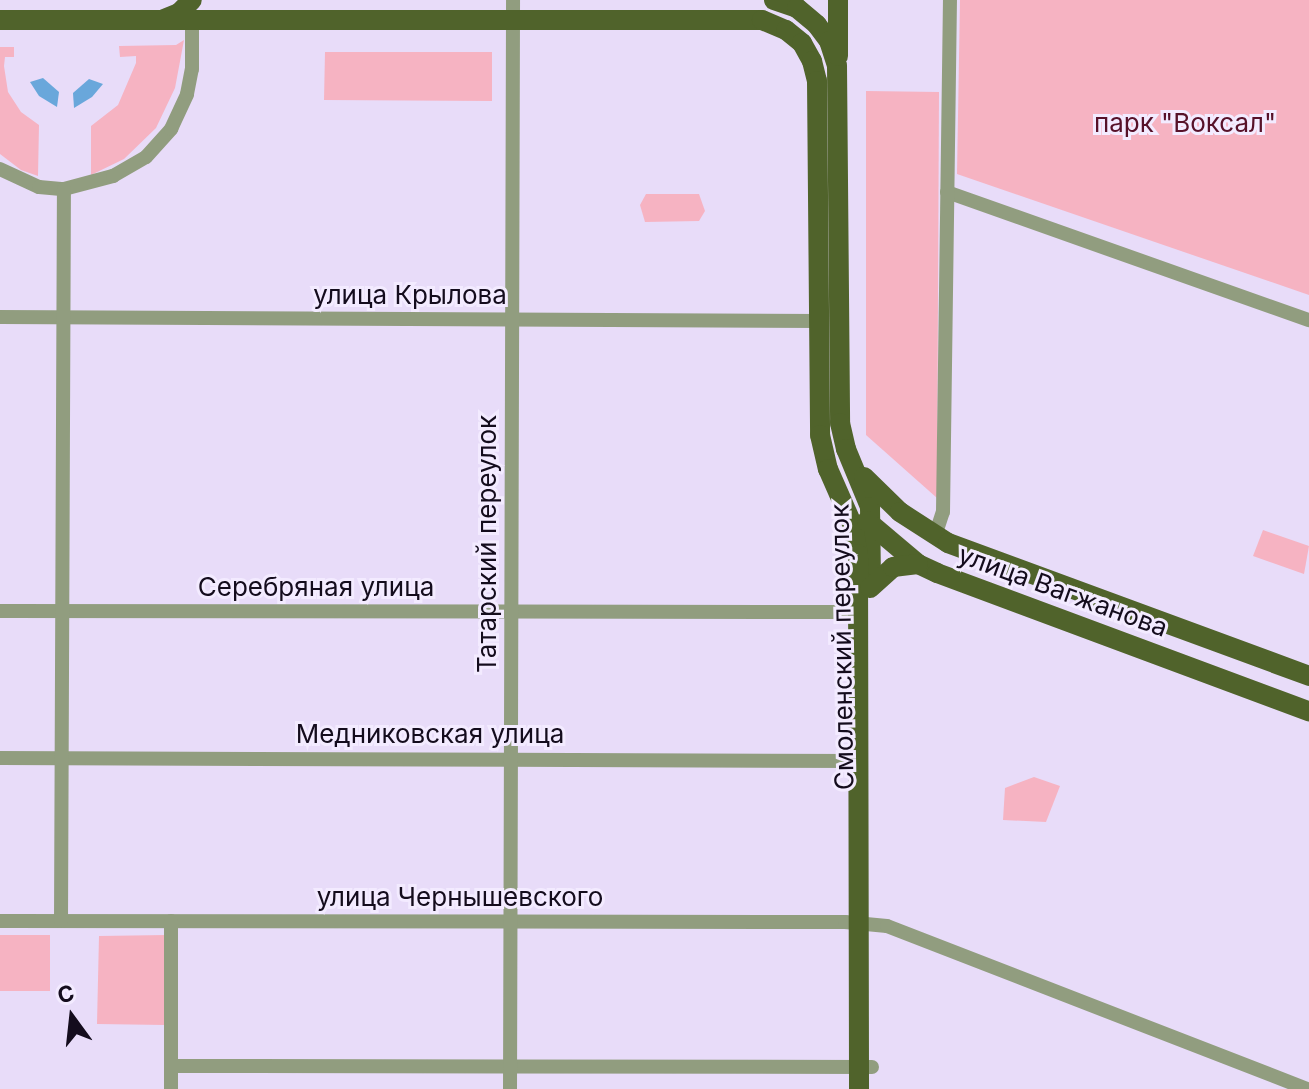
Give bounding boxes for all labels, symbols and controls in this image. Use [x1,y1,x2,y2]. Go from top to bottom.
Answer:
park label: парк "Воксал" [1094,107,1276,139]
street label: улица Крылова [313,279,507,311]
street label: Татарский переулок [471,415,503,673]
street label: Смоленский переулок [824,504,860,790]
street label: улица Вагжанова [954,539,1172,643]
street label: Серебряная улица [198,571,434,603]
street label: Медниковская улица [296,718,564,750]
street label: улица Чернышевского [317,881,603,913]
north arrow [32,977,112,1057]
text: С [55,979,77,1008]

